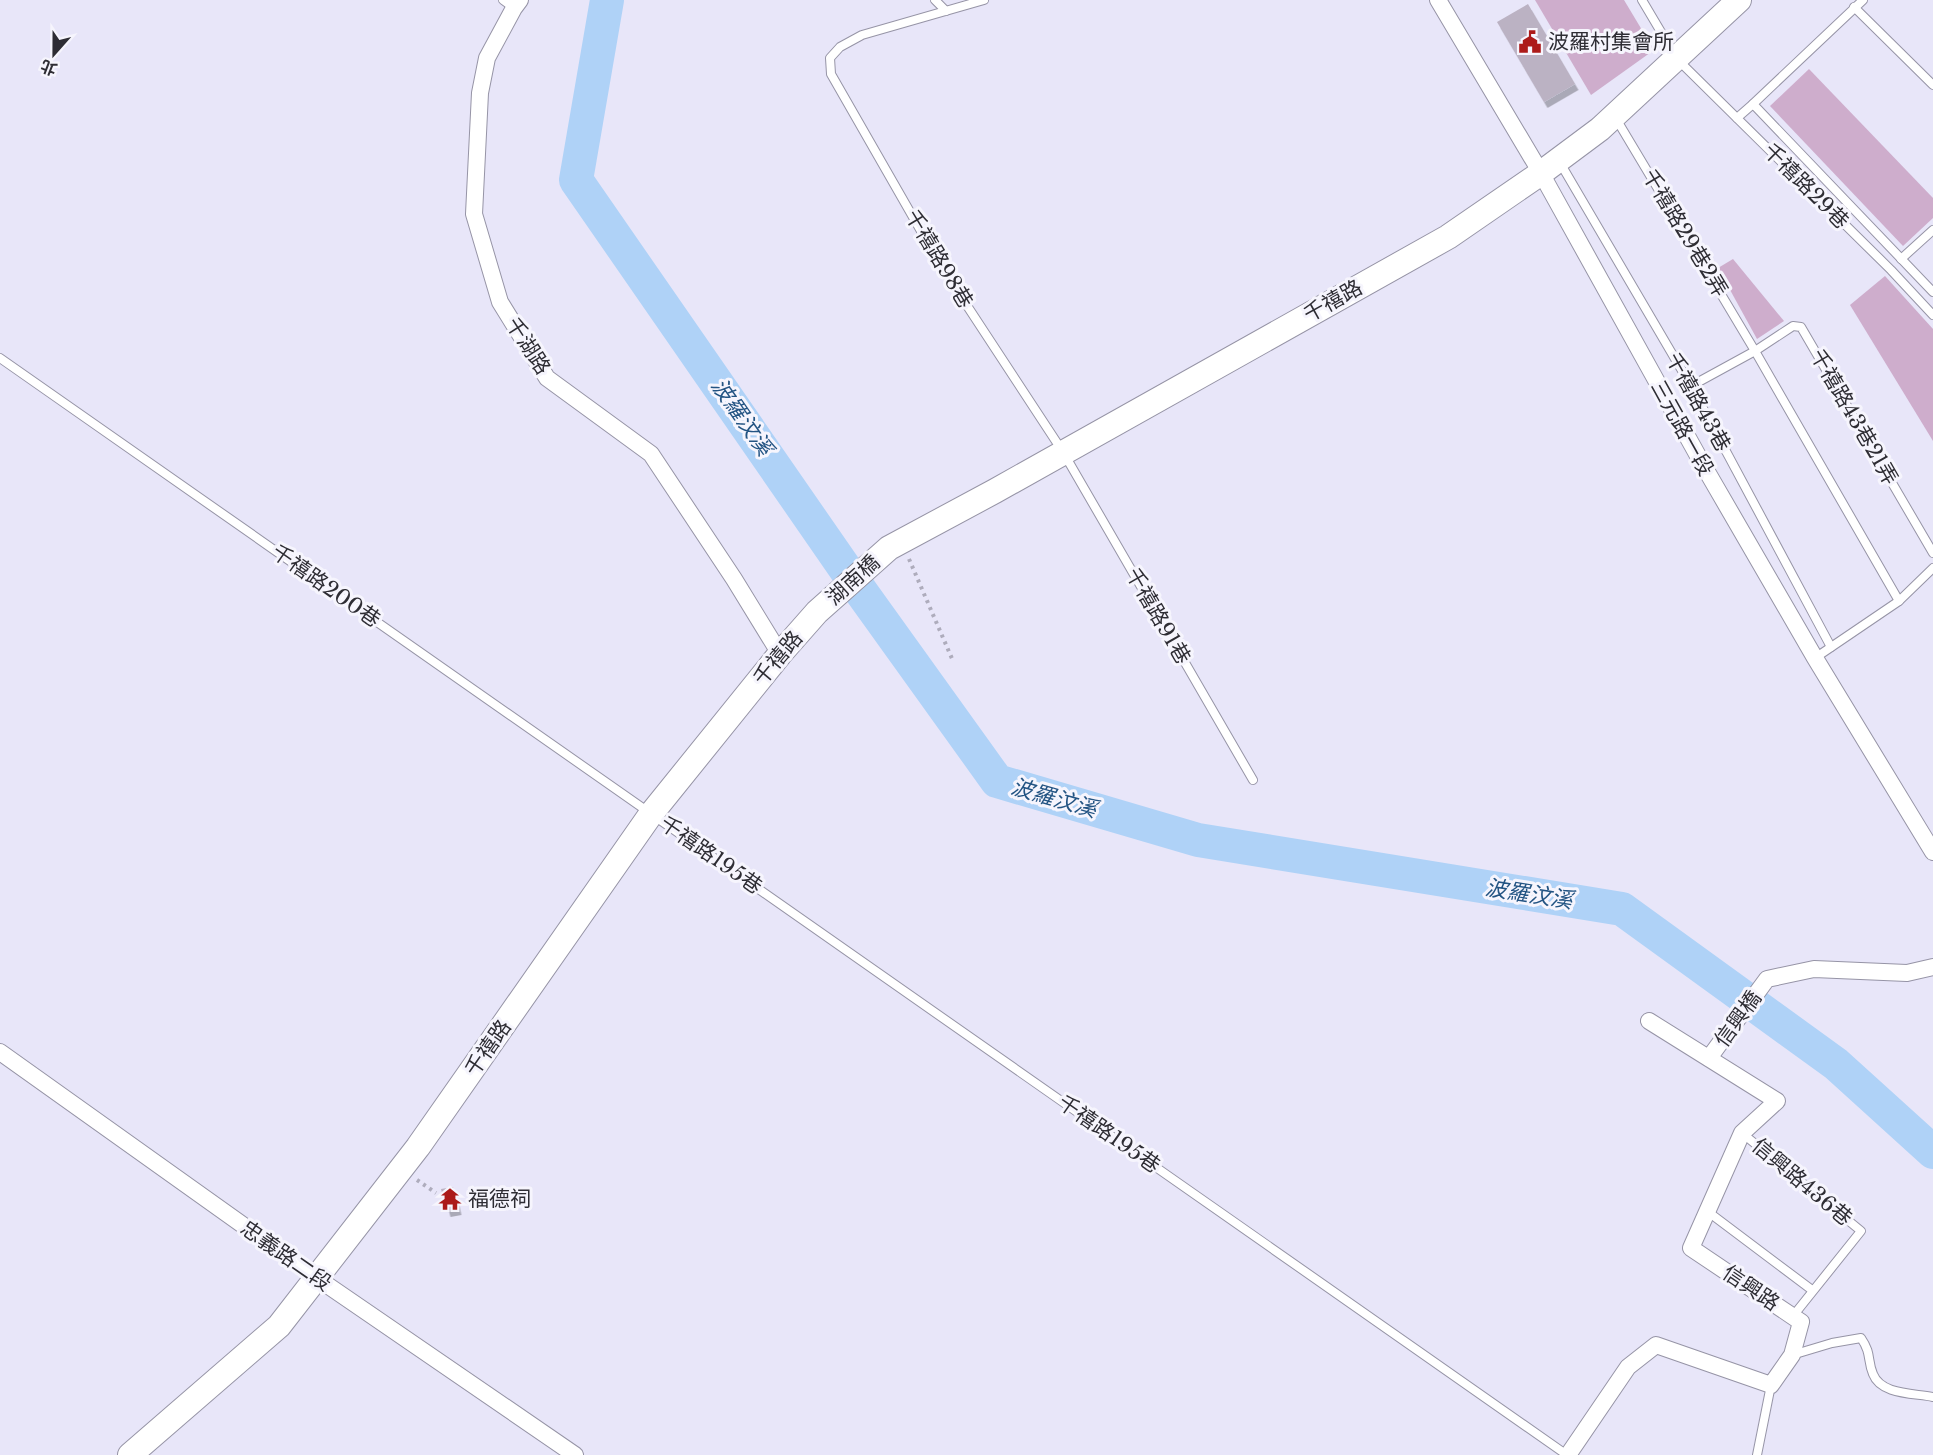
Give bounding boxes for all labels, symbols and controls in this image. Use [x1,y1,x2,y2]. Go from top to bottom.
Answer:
north arrow [24,24,84,84]
public building icon: 波羅村集會所 [1517,29,1543,55]
place label: 波羅村集會所 [1548,29,1674,55]
text: 北 [38,56,60,80]
street label: 千禧路29巷 [1758,138,1854,234]
street label: 千禧路29巷2弄 [1637,164,1733,302]
street label: 千禧路98巷 [899,205,979,313]
street label: 千禧路 [1299,274,1367,328]
street label: 千湖路 [500,313,556,379]
street label: 千禧路43巷21弄 [1805,344,1903,490]
street label: 千禧路43巷 [1660,348,1736,456]
water label: 波羅汶溪 [706,373,780,463]
street label: 三元路一段 [1645,376,1719,480]
street label: 千禧路200巷 [267,539,385,633]
street label: 湖南橋 [821,549,885,611]
street label: 千禧路91巷 [1120,563,1196,669]
street label: 千禧路 [748,626,808,690]
water label: 波羅汶溪 [1008,773,1103,824]
street label: 千禧路195巷 [655,810,767,900]
water label: 波羅汶溪 [1483,874,1578,915]
street label: 信興橋 [1709,986,1767,1052]
street label: 千禧路 [459,1015,517,1081]
street label: 千禧路195巷 [1053,1089,1165,1179]
street label: 信興路436巷 [1747,1133,1857,1231]
temple icon: 福德祠 [437,1186,463,1212]
place label: 福德祠 [468,1186,531,1212]
street label: 忠義路二段 [236,1215,336,1297]
street label: 信興路 [1718,1260,1784,1316]

